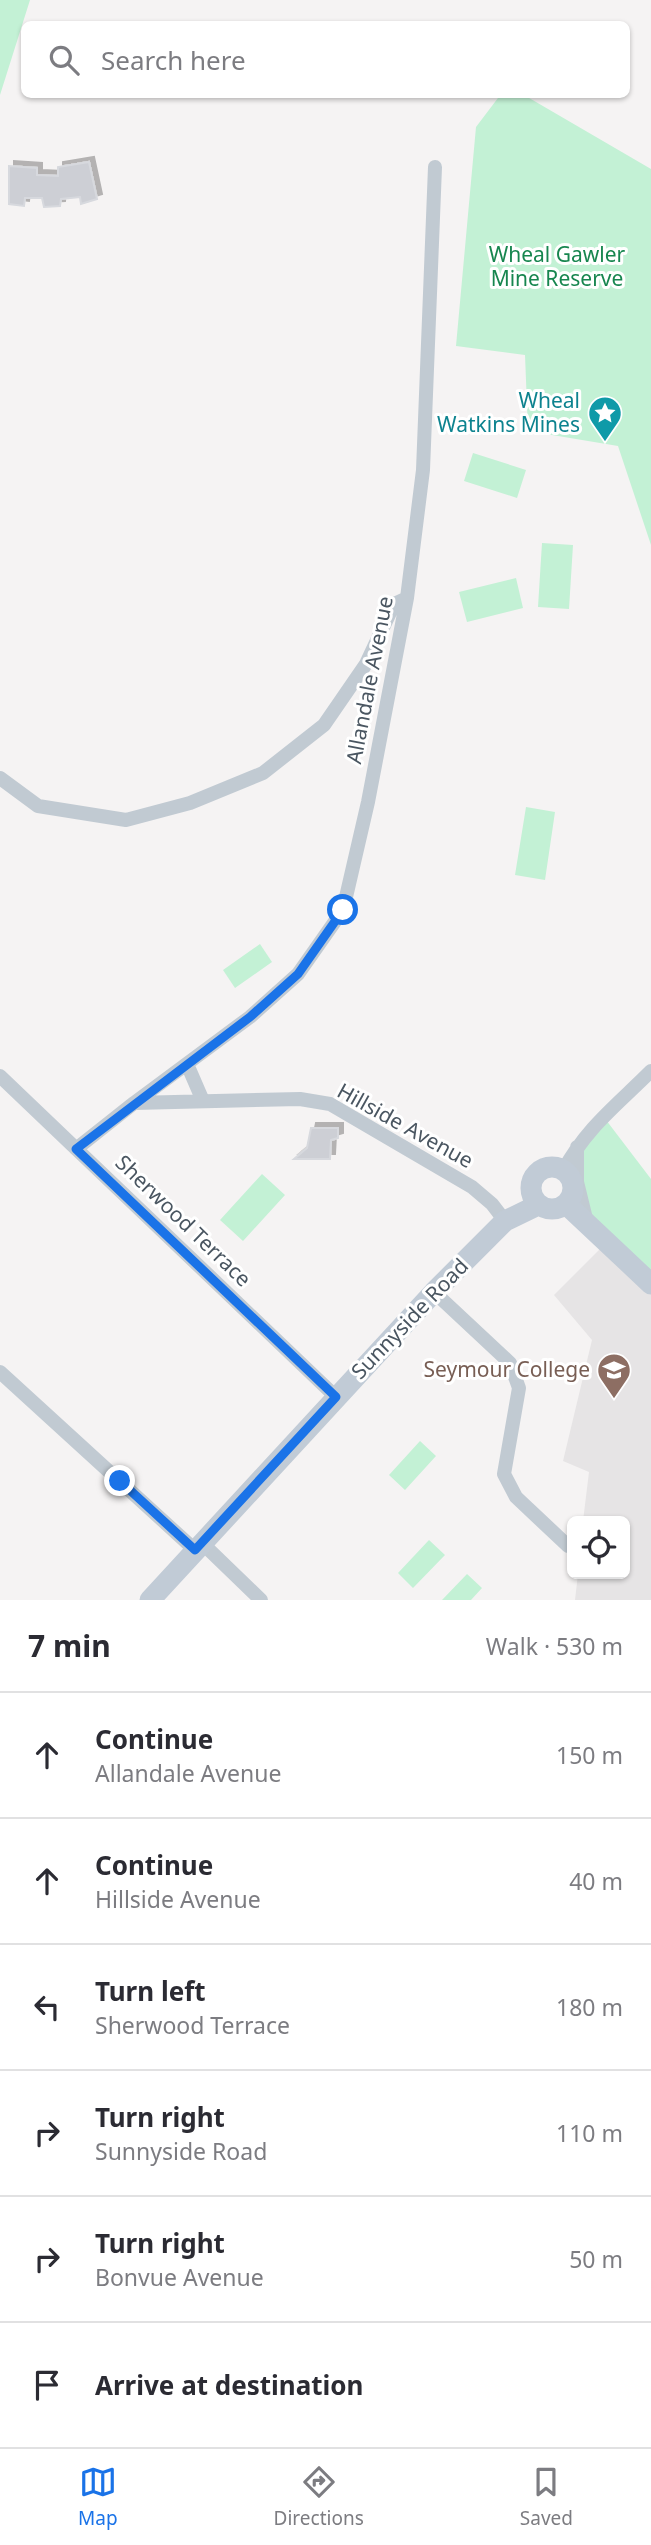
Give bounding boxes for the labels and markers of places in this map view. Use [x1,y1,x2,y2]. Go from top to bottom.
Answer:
place label: Wheal Watkins Mines [437,386,580,438]
place icon: Wheal Watkins Mines [586,394,624,443]
school or university icon: Seymour College [595,1351,633,1400]
place label: Seymour College [423,1355,590,1383]

